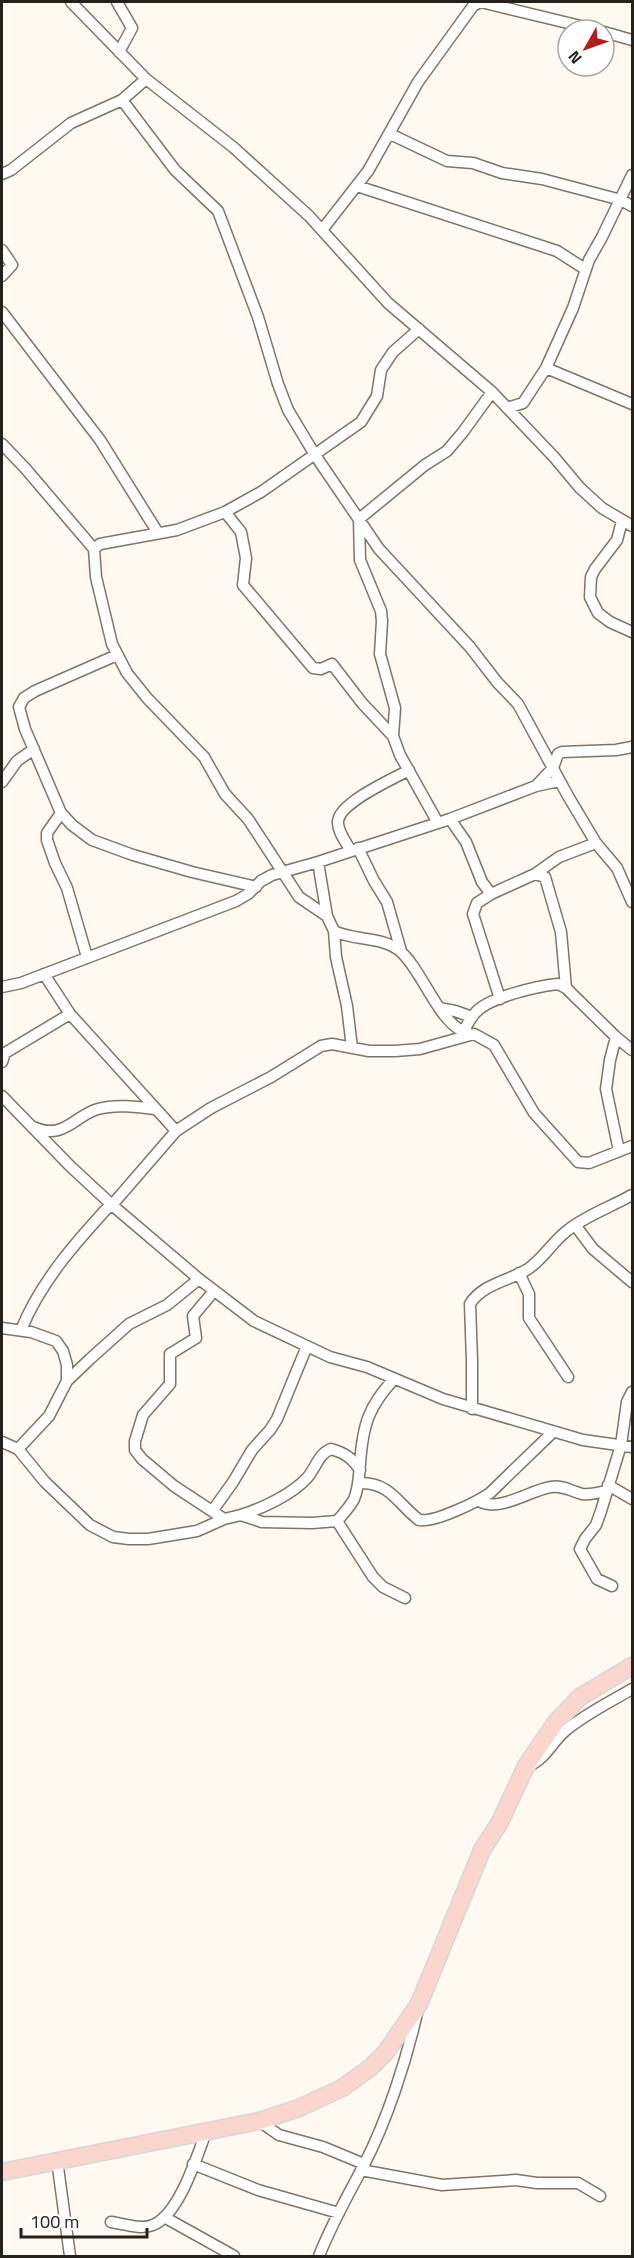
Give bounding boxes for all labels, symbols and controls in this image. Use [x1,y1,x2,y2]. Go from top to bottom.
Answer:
north arrow [556,18,616,78]
text: N [562,46,587,70]
scale bar [21,2201,147,2239]
text: 100 m [30,2208,79,2235]

